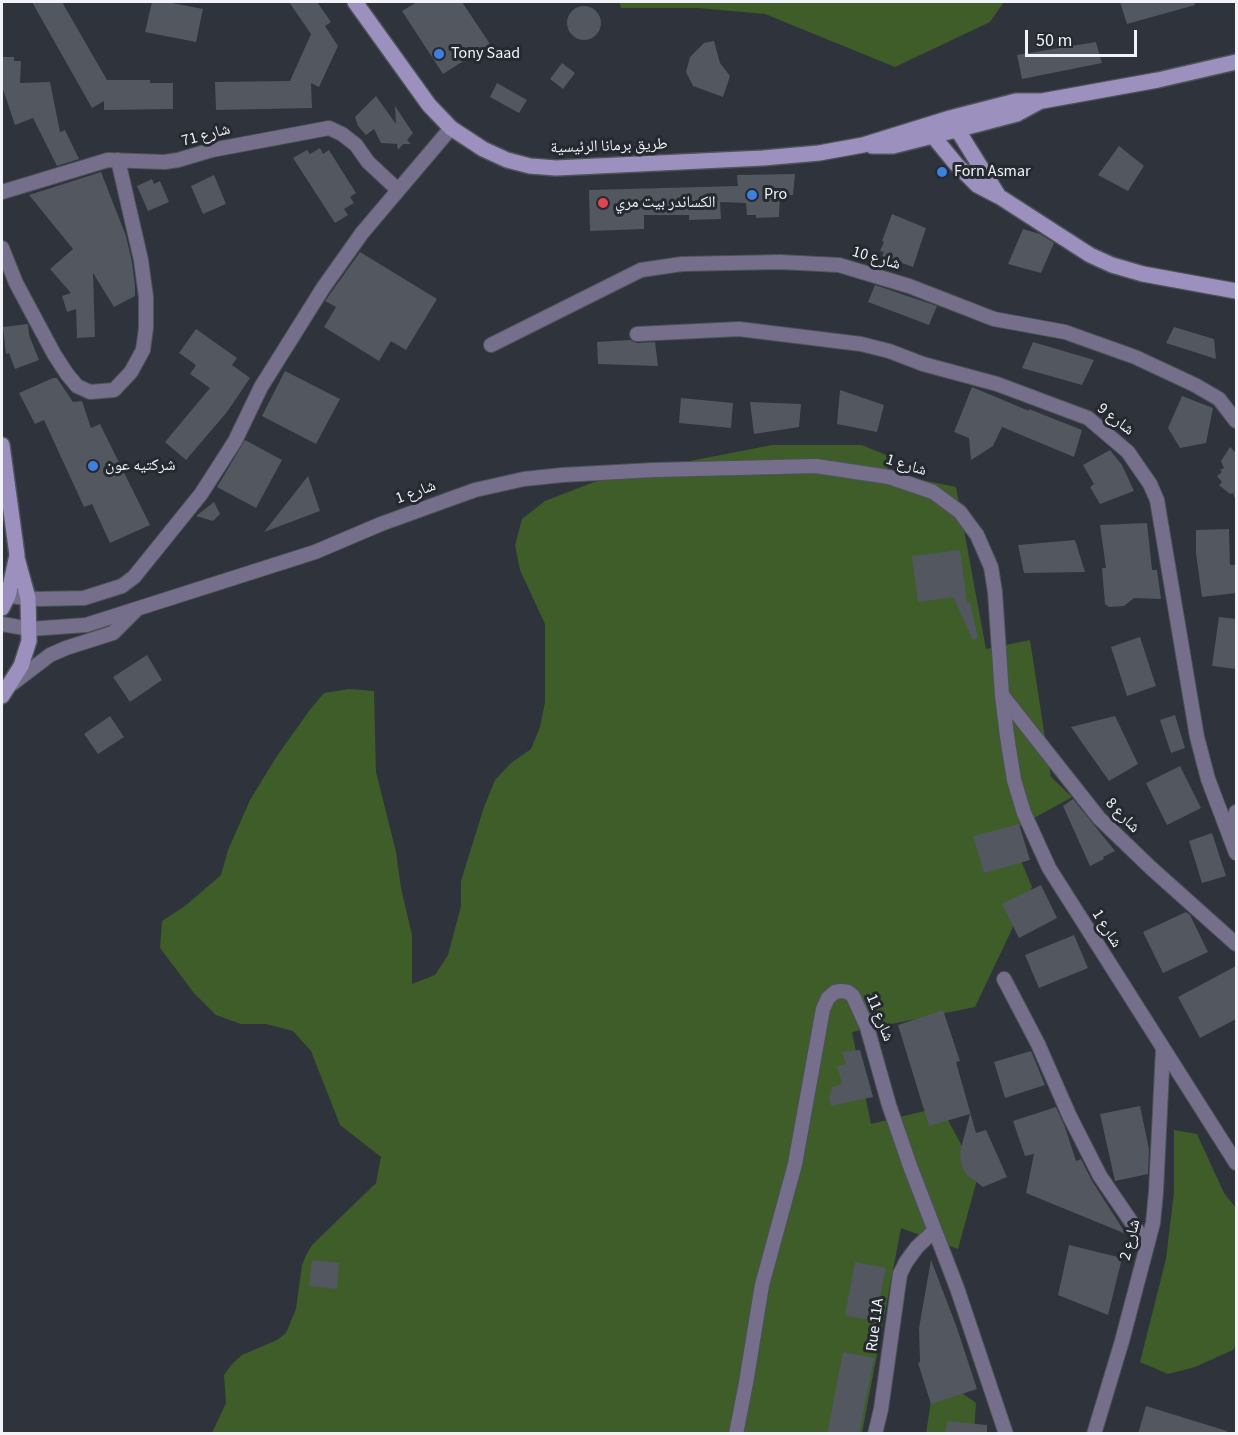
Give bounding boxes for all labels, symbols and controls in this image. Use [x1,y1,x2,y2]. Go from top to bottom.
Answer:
scale bar [1028,18,1140,56]
text: 50 m [1036,28,1072,53]
place label: Tony Saad [451,44,520,64]
marker: Tony Saad [432,47,446,61]
street label: شارع 71 [180,120,232,152]
street label: طريق برمانا الرئيسية [550,135,668,159]
place label: Forn Asmar [954,162,1030,182]
marker: Forn Asmar [935,165,949,179]
place label: Pro [764,185,787,205]
marker: Pro [745,188,759,202]
place label: الكساندر بيت مري [615,193,716,213]
marker: الكساندر بيت مري [596,196,610,210]
street label: شارع 10 [850,243,902,275]
street label: شارع 9 [1093,400,1137,440]
street label: شارع 1 [883,451,929,481]
place label: شركتيه عون [105,456,176,476]
marker: شركتيه عون [86,459,100,473]
street label: شارع 1 [393,477,439,509]
street label: شارع 8 [1101,794,1143,838]
street label: شارع 1 [1087,906,1125,952]
street label: شارع 11 [861,991,897,1045]
street label: شارع 2 [1117,1218,1145,1262]
street label: Rue 11A [863,1297,889,1353]

